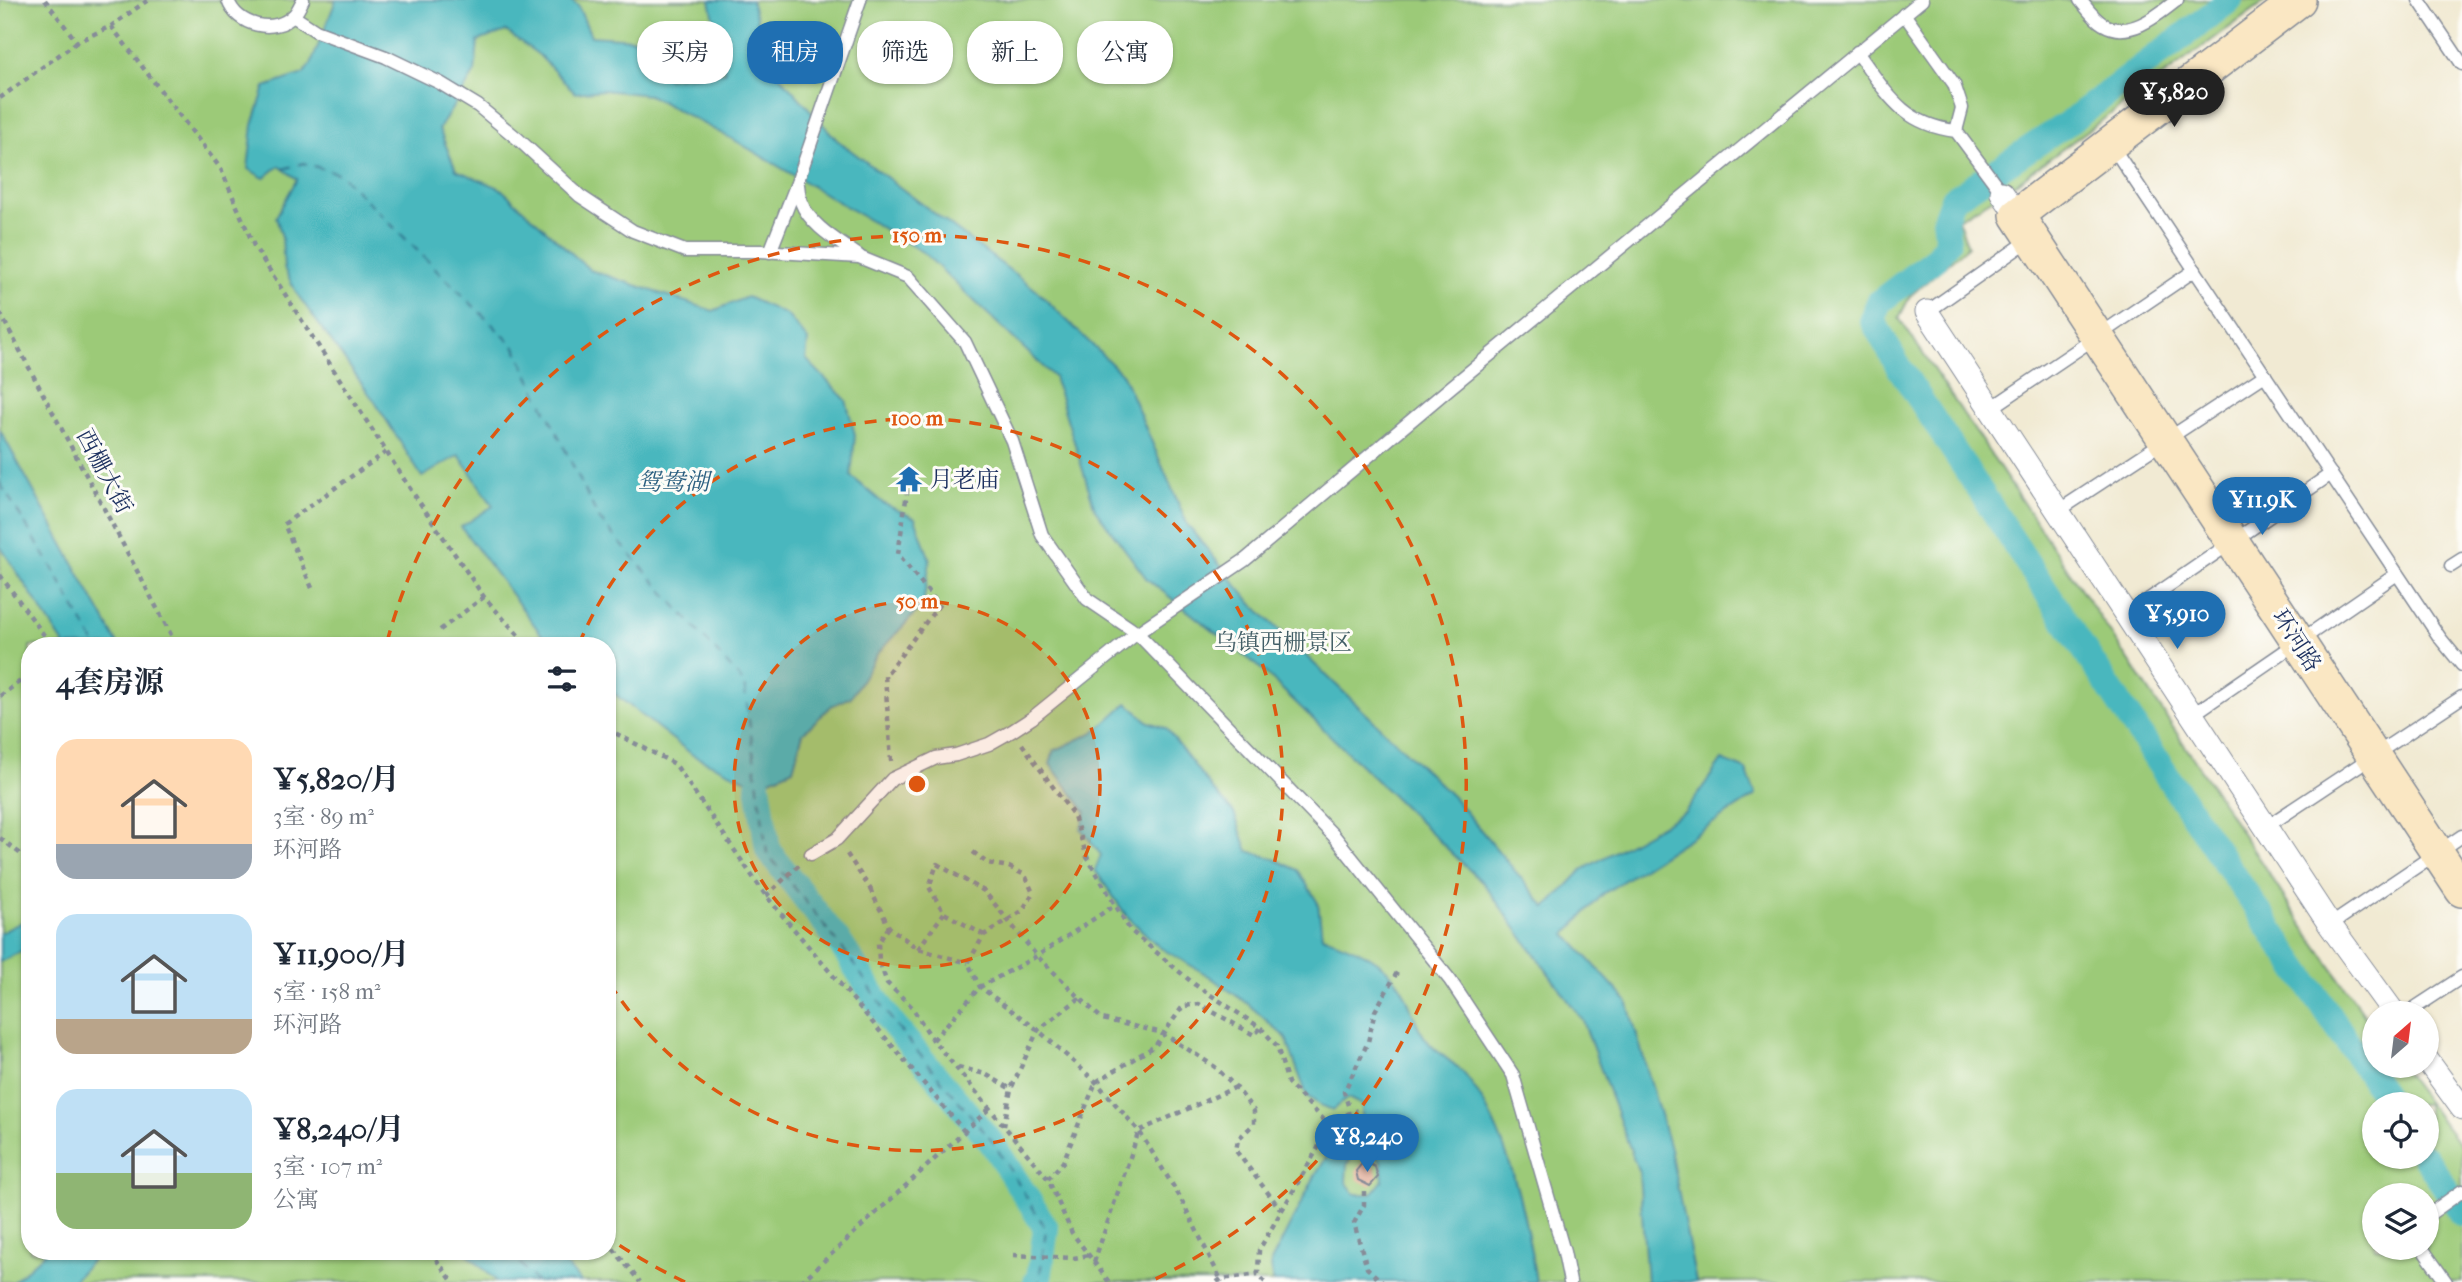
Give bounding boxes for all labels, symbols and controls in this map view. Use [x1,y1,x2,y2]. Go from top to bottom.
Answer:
chip: 买房 [637,21,733,84]
chip: 租房 [747,21,843,84]
chip: 筛选 [857,21,953,84]
chip: 新上 [967,21,1063,84]
chip: 公寓 [1077,21,1173,84]
pin: ¥5,820 [2117,69,2231,129]
text: ¥5,820 [2140,78,2208,105]
text: 150 m [892,223,943,247]
text: 100 m [891,406,944,430]
street label: 西栅大街 [71,424,138,518]
temple icon: 月老庙 [894,464,924,494]
place label: 月老庙 [930,466,999,493]
water label: 鸳鸯湖 [637,468,713,496]
pin: ¥11.9K [2205,477,2319,537]
text: ¥11.9K [2228,486,2296,513]
text: 50 m [896,589,939,613]
pin: ¥5,910 [2120,592,2234,651]
text: ¥5,910 [2145,600,2210,627]
street label: 环河路 [2266,604,2327,677]
park label: 乌镇西栅景区 [1214,629,1352,656]
icon: filters [543,660,581,698]
text: 4套房源 [56,665,164,700]
text: ¥5,820/月 [273,762,400,797]
icon: home [112,767,196,851]
centre of rings [905,772,929,796]
text: 3室 · 89 m² [273,803,374,830]
text: 环河路 [273,836,342,863]
text: ¥11,900/月 [273,937,410,972]
icon: home [112,942,196,1026]
text: 5室 · 158 m² [273,978,381,1005]
north arrow [2362,1001,2440,1078]
map controls [2362,1001,2439,1260]
text: 环河路 [273,1011,342,1038]
button: locate [2362,1092,2439,1169]
text: ¥8,240/月 [273,1112,405,1147]
pin: ¥8,240 [1310,1114,1424,1174]
icon: home [112,1117,196,1201]
text: ¥8,240 [1331,1123,1403,1150]
text: 3室 · 107 m² [273,1153,382,1180]
button: layers [2362,1183,2439,1260]
text: 公寓 [273,1186,319,1213]

